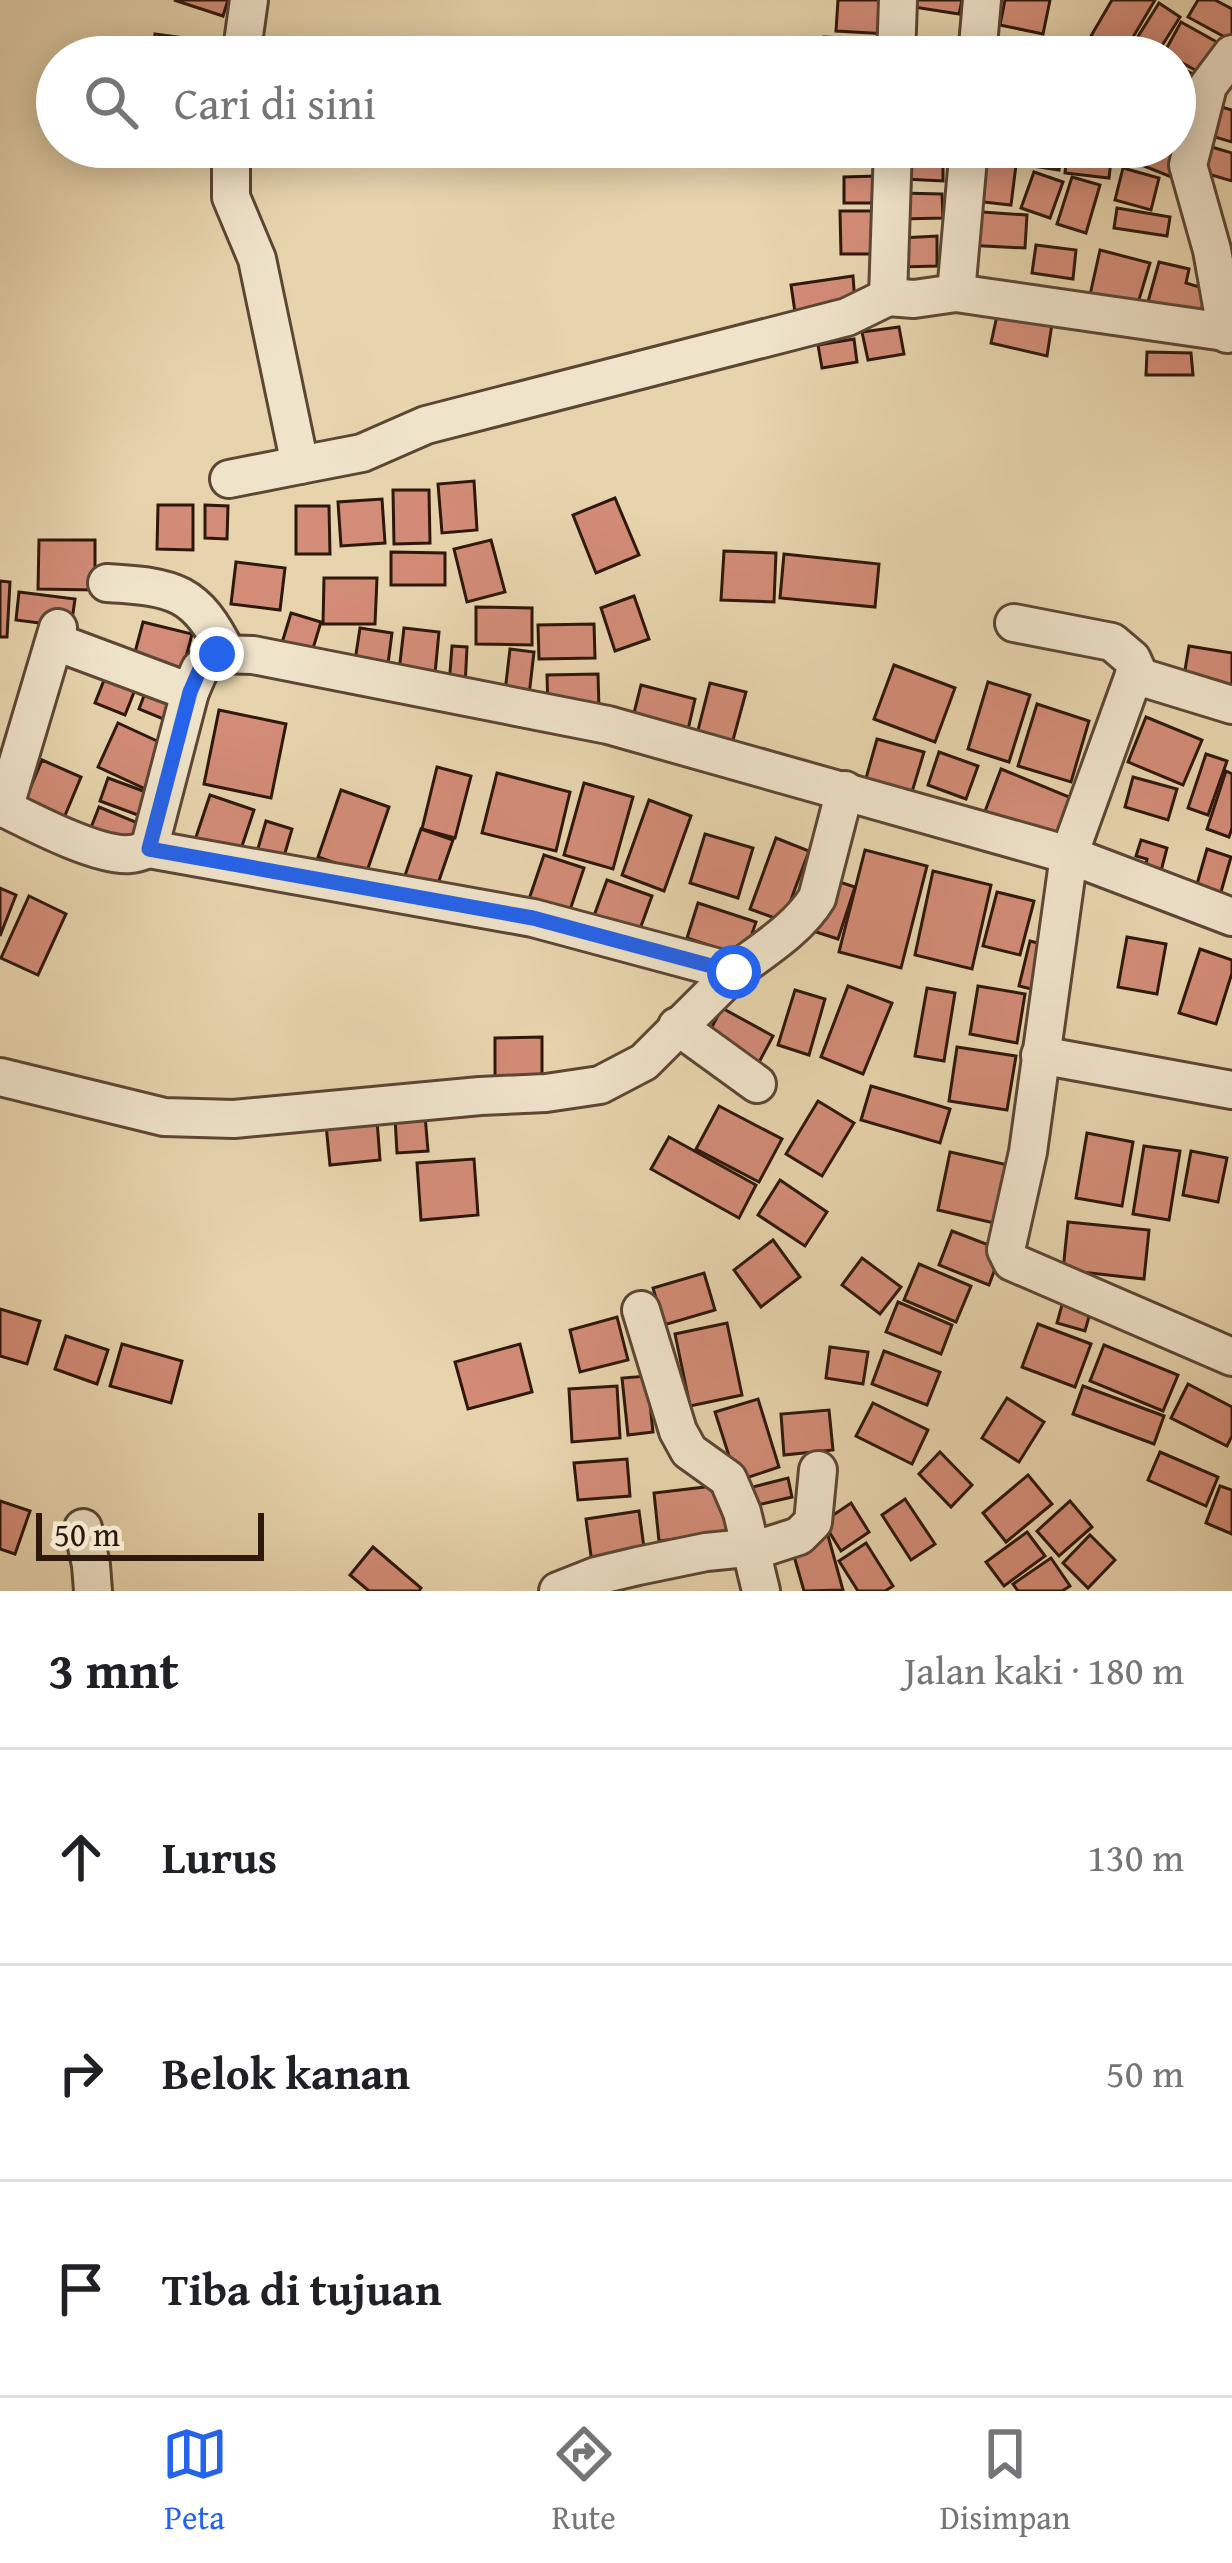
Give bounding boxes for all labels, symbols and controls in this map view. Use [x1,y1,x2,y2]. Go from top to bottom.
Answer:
search box [36,36,1196,168]
icon: search [78,69,144,135]
text: Cari di sini [174,70,376,135]
route end [190,627,244,681]
route start [707,945,761,999]
scale bar [36,1507,264,1560]
text: 50 m [54,1510,120,1558]
text: 3 mnt [48,1632,179,1707]
text: Jalan kaki · 180 m [904,1641,1184,1698]
icon: ahead [48,1824,114,1890]
text: Lurus [162,1824,277,1889]
text: 130 m [1087,1828,1184,1885]
icon: right [48,2040,114,2106]
text: Belok kanan [162,2040,410,2105]
text: 50 m [1106,2044,1184,2101]
icon: arrive [48,2256,114,2322]
text: Tiba di tujuan [162,2256,442,2321]
tab: Peta [162,2421,228,2541]
tab: Rute [551,2421,617,2541]
tab: Disimpan [940,2421,1070,2541]

